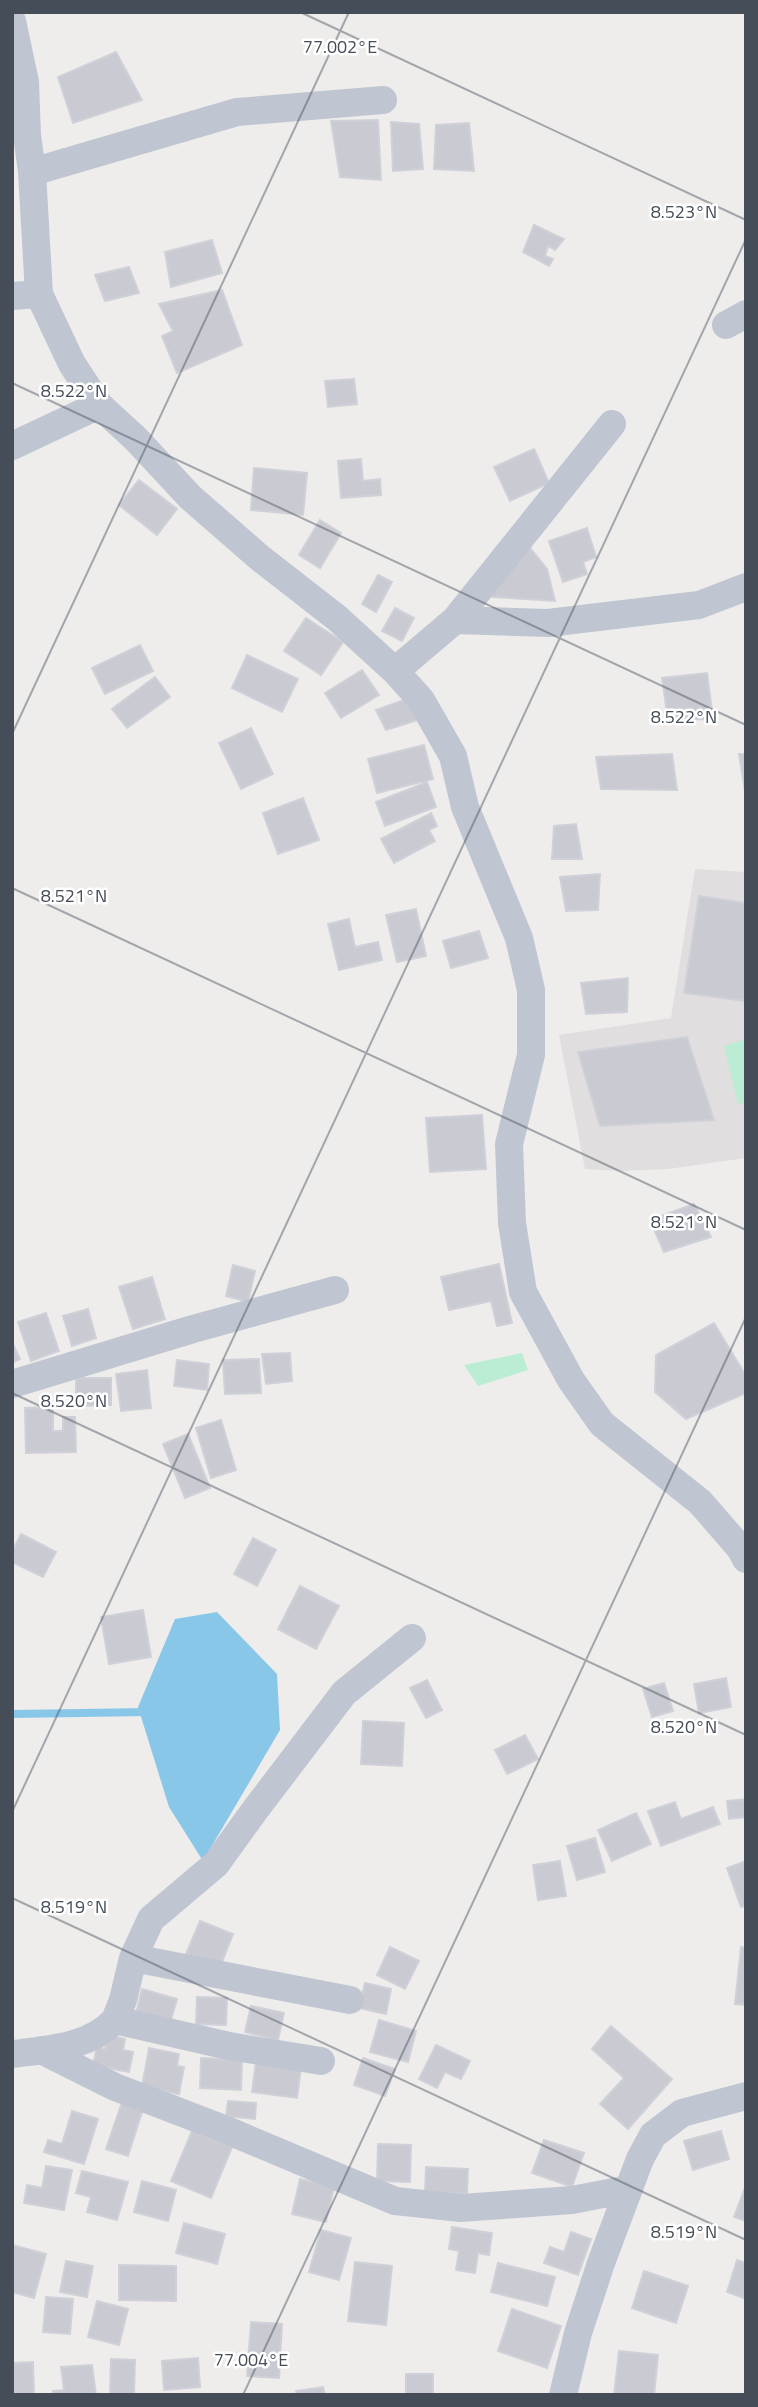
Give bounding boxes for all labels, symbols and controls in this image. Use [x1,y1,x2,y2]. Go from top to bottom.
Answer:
text: 77.002°E [303,33,377,60]
text: 8.523°N [651,198,717,225]
text: 8.522°N [41,377,107,404]
text: 8.522°N [651,703,717,730]
text: 8.521°N [41,882,107,909]
text: 8.521°N [651,1208,717,1235]
text: 8.520°N [41,1387,107,1414]
text: 8.520°N [651,1713,717,1740]
text: 8.519°N [41,1893,107,1920]
text: 8.519°N [651,2218,717,2245]
text: 77.004°E [214,2346,288,2373]

